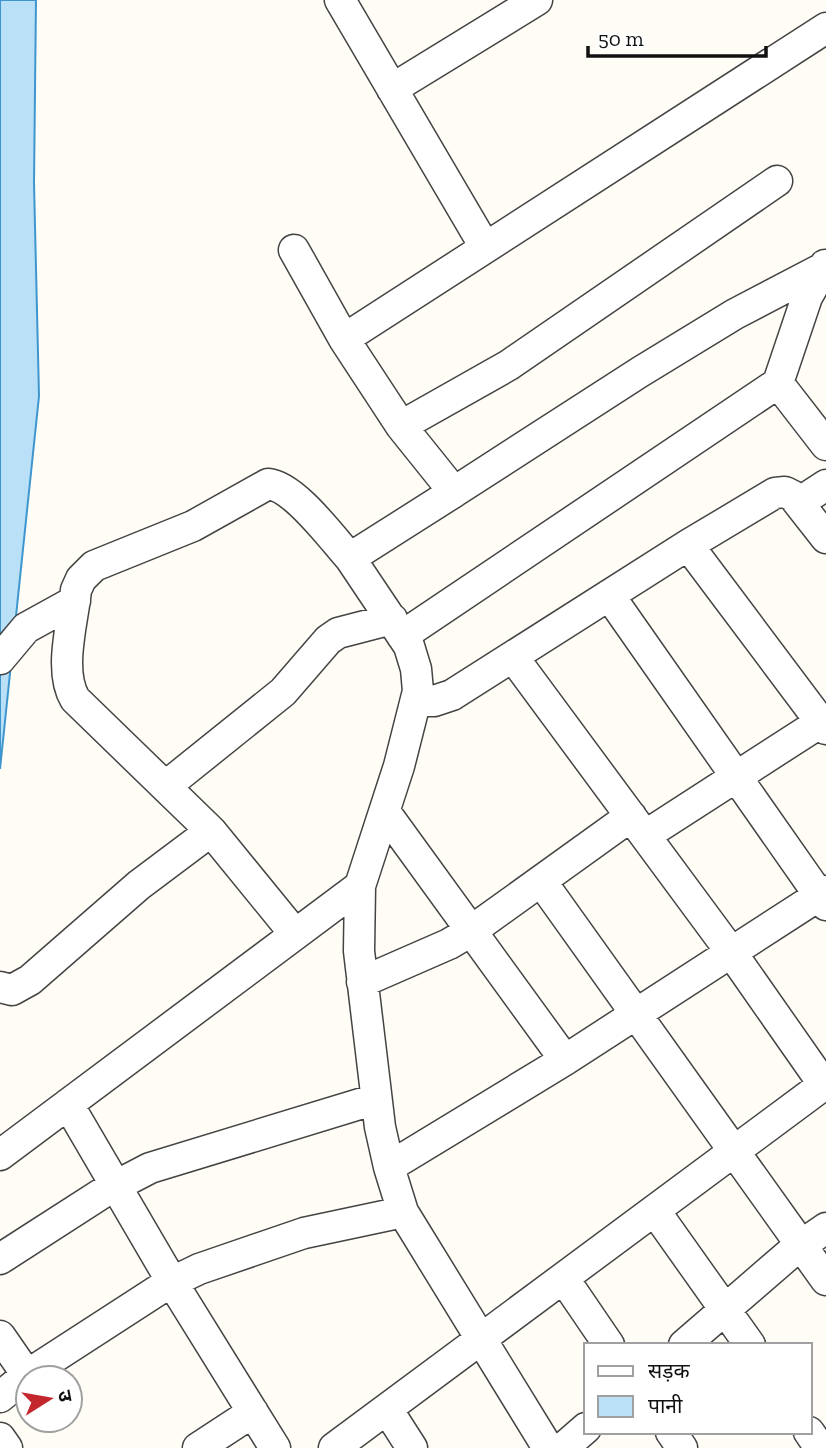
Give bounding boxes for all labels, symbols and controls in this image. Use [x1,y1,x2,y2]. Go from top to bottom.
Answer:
scale bar [588,14,766,58]
text: 50 m [598,26,644,51]
legend [584,1343,812,1434]
text: सड़क [648,1358,690,1383]
north arrow [14,1364,84,1434]
text: उ [53,1388,78,1404]
text: पानी [648,1393,683,1418]

